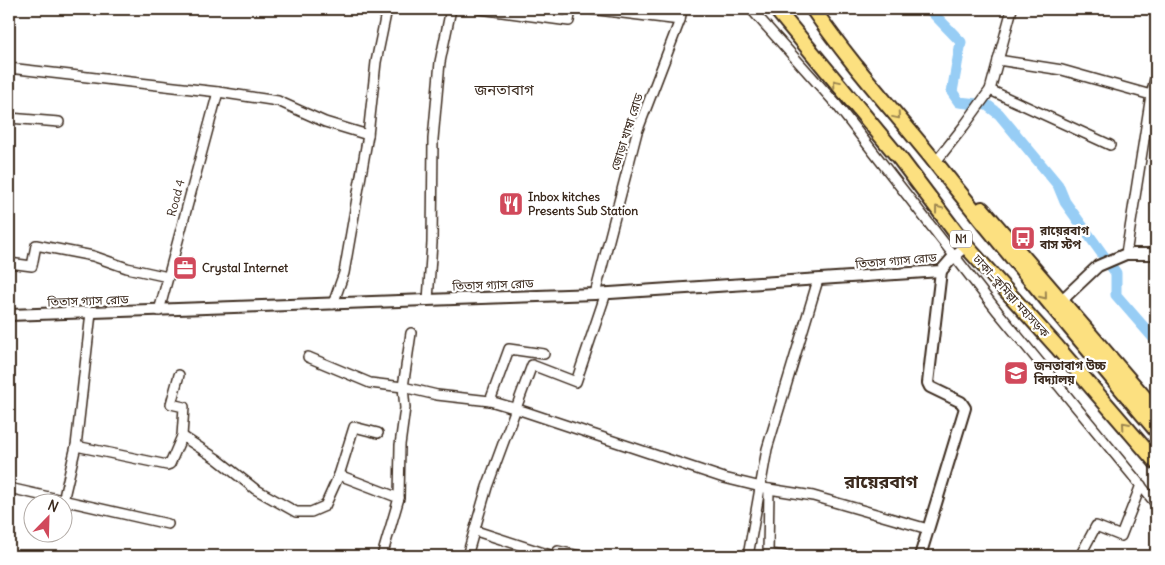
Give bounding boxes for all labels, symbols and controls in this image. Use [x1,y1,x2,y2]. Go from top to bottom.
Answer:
district label: জনতাবাগ [473,80,534,99]
one-way arrow [834,80,842,89]
street label: জোড়া খাম্বা রোড [607,91,646,172]
one-way arrow [891,110,899,119]
street label: Road 4 [163,178,188,218]
place label: Inbox kitches Presents Sub Station [528,189,638,218]
restaurant icon: Inbox kitches Presents Sub Station [498,191,524,217]
one-way arrow [936,206,944,215]
place label: রায়েরবাগ বাস স্টপ [1039,223,1090,252]
bus stop icon: রায়েরবাগ বাস স্টপ [1010,225,1036,251]
road number: N1 [950,230,972,248]
street label: তিতাস গ্যাস রোড [854,249,938,272]
street label: ঢাকা–কুমিল্লা মহাসড়ক [969,250,1053,341]
office icon: Crystal Internet [172,255,198,281]
place label: Crystal Internet [202,260,289,276]
street label: তিতাস গ্যাস রোড [451,276,534,293]
one-way arrow [1038,290,1046,299]
street label: তিতাস গ্যাস রোড [46,292,129,309]
place label: জনতাবাগ উচ্চ বিদ্যালয় [1033,358,1106,387]
school or university icon: জনতাবাগ উচ্চ বিদ্যালয় [1003,360,1029,386]
one-way arrow [1122,422,1130,431]
district label: রায়েরবাগ [843,470,918,493]
north arrow [22,492,72,542]
text: N [45,496,61,516]

